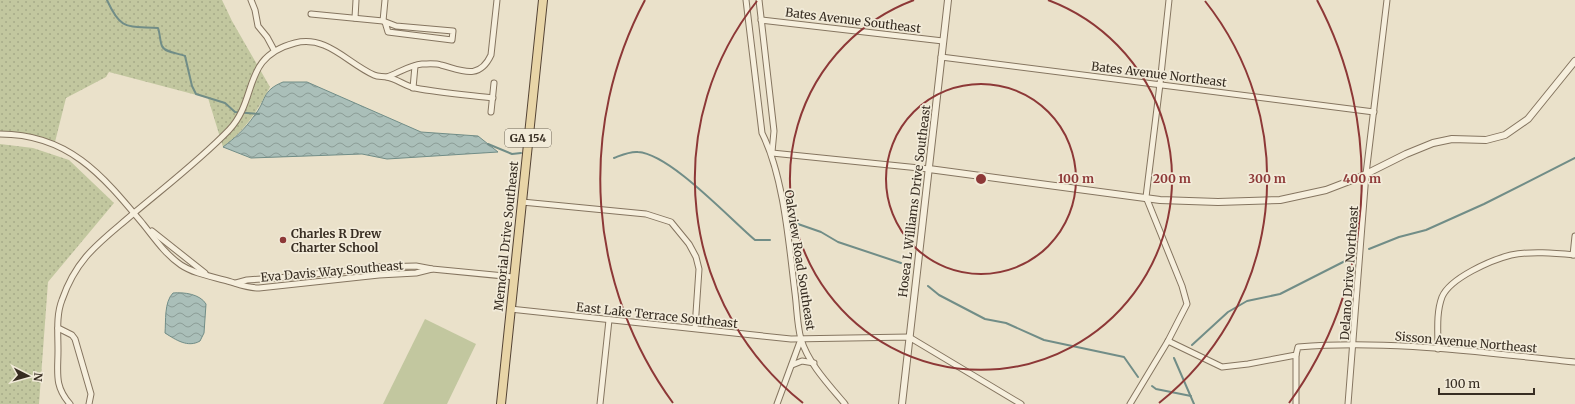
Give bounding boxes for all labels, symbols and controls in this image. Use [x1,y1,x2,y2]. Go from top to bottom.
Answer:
street label: Bates Avenue Southeast [784,4,922,36]
street label: Bates Avenue Northeast [1090,58,1228,90]
street label: Hosea L Williams Drive Southeast [895,104,933,298]
road number: GA 154 [505,129,551,147]
street label: Memorial Drive Southeast [491,160,521,312]
text: 100 m [1058,171,1094,186]
text: 200 m [1153,171,1191,186]
text: 300 m [1248,171,1286,186]
text: 400 m [1343,171,1381,186]
centre of rings [974,172,988,186]
street label: Oakview Road Southeast [781,189,819,332]
street label: Delano Drive Northeast [1337,205,1361,341]
place label: Charles R Drew Charter School [291,226,382,255]
marker: Charles R Drew Charter School [278,235,288,245]
street label: Eva Davis Way Southeast [260,257,404,285]
street label: East Lake Terrace Southeast [575,299,739,331]
street label: Sisson Avenue Northeast [1394,328,1538,356]
north arrow [8,356,48,396]
scale bar [1439,370,1534,396]
text: N [30,372,45,382]
text: 100 m [1445,376,1480,391]

